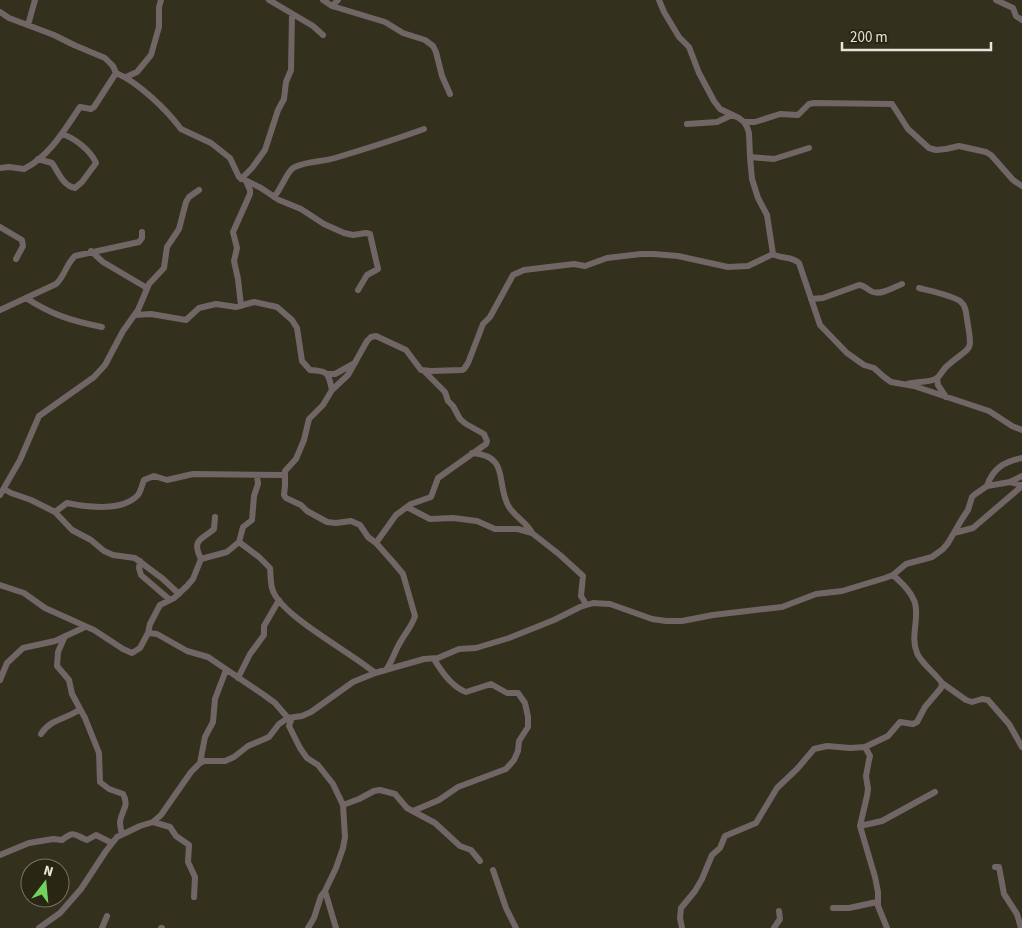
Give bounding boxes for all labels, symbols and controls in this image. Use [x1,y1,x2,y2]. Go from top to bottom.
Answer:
scale bar [842,20,991,52]
text: 200 m [850,27,888,48]
north arrow [20,858,70,908]
text: N [41,861,56,882]

